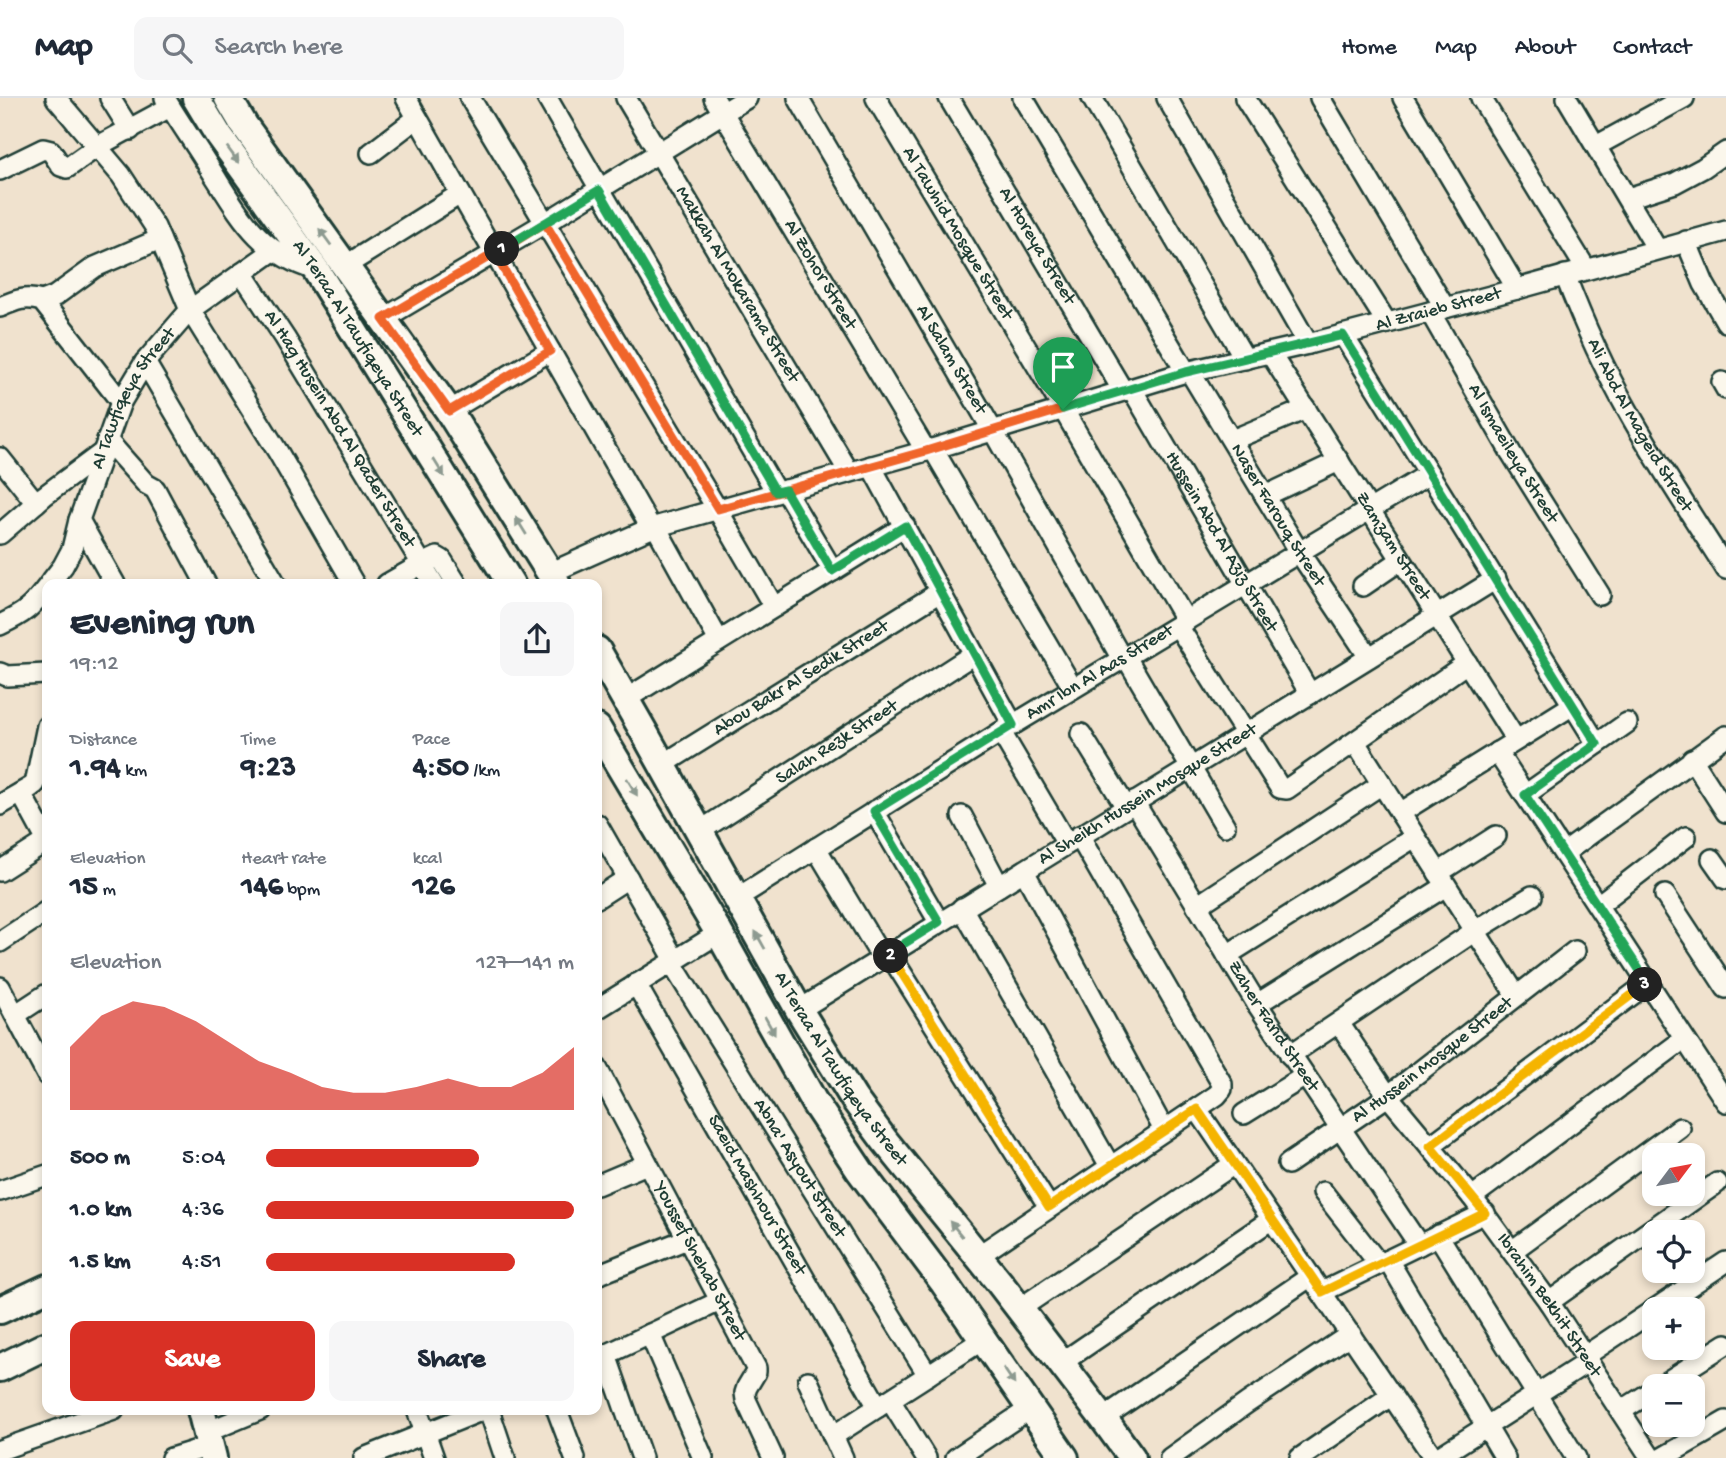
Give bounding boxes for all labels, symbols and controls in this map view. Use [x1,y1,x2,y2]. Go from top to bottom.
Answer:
search box [134,17,624,80]
text: Map [35,29,92,67]
icon: search [158,29,196,67]
text: Search here [214,33,343,64]
text: Home [1341,34,1397,63]
text: Map [1435,34,1477,63]
text: About [1515,34,1575,63]
text: Contact [1613,34,1691,63]
street label: Al Tawhid Mosque Street [897,143,1019,326]
one-way arrow [226,146,240,164]
street label: Makkah Al Mokarama Street [670,182,806,389]
street label: Al Horeya Street [993,183,1082,311]
street label: Al Zohor Street [778,215,863,336]
one-way arrow [318,228,332,246]
pin: 1 [484,232,520,266]
street label: Al Teraa Al Tawfiqeya Street [287,236,429,443]
text: 1 [498,237,505,260]
street label: Al Zraieb Street [1373,282,1506,337]
street label: Al Salam Street [910,301,993,420]
street label: Al Hag Husein Abd Al Qader Street [258,306,422,554]
street label: Al Tawfiqeya Street [87,321,182,472]
street label: Ali Abd Al Mageid Street [1581,335,1699,518]
pin [1033,337,1093,409]
icon: arrive [1044,348,1082,386]
street label: Al Ismaeileya Street [1462,380,1565,529]
street label: Naser Farouq Street [1225,440,1332,593]
street label: Hussein Abd Al Aziz Street [1160,447,1284,638]
one-way arrow [433,458,446,478]
street label: Zamzam Street [1350,488,1437,607]
one-way arrow [514,517,527,536]
button: share [500,602,574,676]
text: Evening run [70,603,254,647]
street label: Abou Bakr Al Sedik Street [709,614,895,741]
street label: Amr Ibn Al Aas Street [1022,618,1179,726]
text: 19:12 [70,651,119,678]
street label: Salah Rezk Street [772,693,904,790]
street label: Al Sheikh Hussein Mosque Street [1034,717,1263,871]
text: Distance [70,729,137,752]
text: Time [241,729,276,752]
text: Pace [413,729,450,752]
text: 1.94 [70,752,121,787]
text: 9:23 [241,752,296,787]
text: 4:50 [413,752,469,787]
text: km [121,760,147,783]
text: /km [469,760,500,783]
one-way arrow [625,778,638,797]
text: Elevation [70,848,146,871]
text: Heart rate [241,848,326,871]
text: kcal [413,848,442,871]
text: 15 [70,871,98,906]
text: 146 [241,871,283,906]
text: 126 [413,871,455,906]
text: m [98,879,116,902]
text: bpm [283,879,320,902]
one-way arrow [754,930,766,950]
pin: 2 [874,938,908,974]
text: 2 [886,944,895,967]
text: Elevation [70,950,161,977]
text: 127–141 m [476,950,574,977]
street label: Zaher Farid Street [1222,957,1325,1098]
street label: Al Teraa Al Tawfiqeya Street [769,968,914,1173]
pin: 3 [1628,968,1662,1002]
text: 3 [1640,973,1649,996]
street label: Al Hussein Mosque Street [1347,990,1520,1129]
one-way arrow [764,1017,776,1036]
street label: Abna' Asyout Street [747,1095,852,1244]
street label: Saeid Mashhour Street [702,1111,813,1281]
north arrow [1642,1143,1704,1206]
map controls [1642,1143,1705,1437]
text: 500 m [70,1145,130,1172]
text: 5:04 [182,1145,225,1172]
street label: Youssef Shehab Street [647,1176,752,1347]
text: 1.0 km [70,1197,132,1224]
text: 4:36 [182,1197,224,1224]
button: locate [1642,1220,1705,1283]
one-way arrow [948,1221,963,1239]
street label: Ibrahim Bekhit Street [1491,1229,1608,1383]
text: 1.5 km [70,1249,131,1276]
text: 4:51 [182,1249,222,1276]
button: + [1642,1297,1705,1360]
button: Save [70,1321,315,1401]
button: Share [329,1321,574,1401]
one-way arrow [1002,1367,1016,1385]
button: − [1642,1374,1705,1437]

